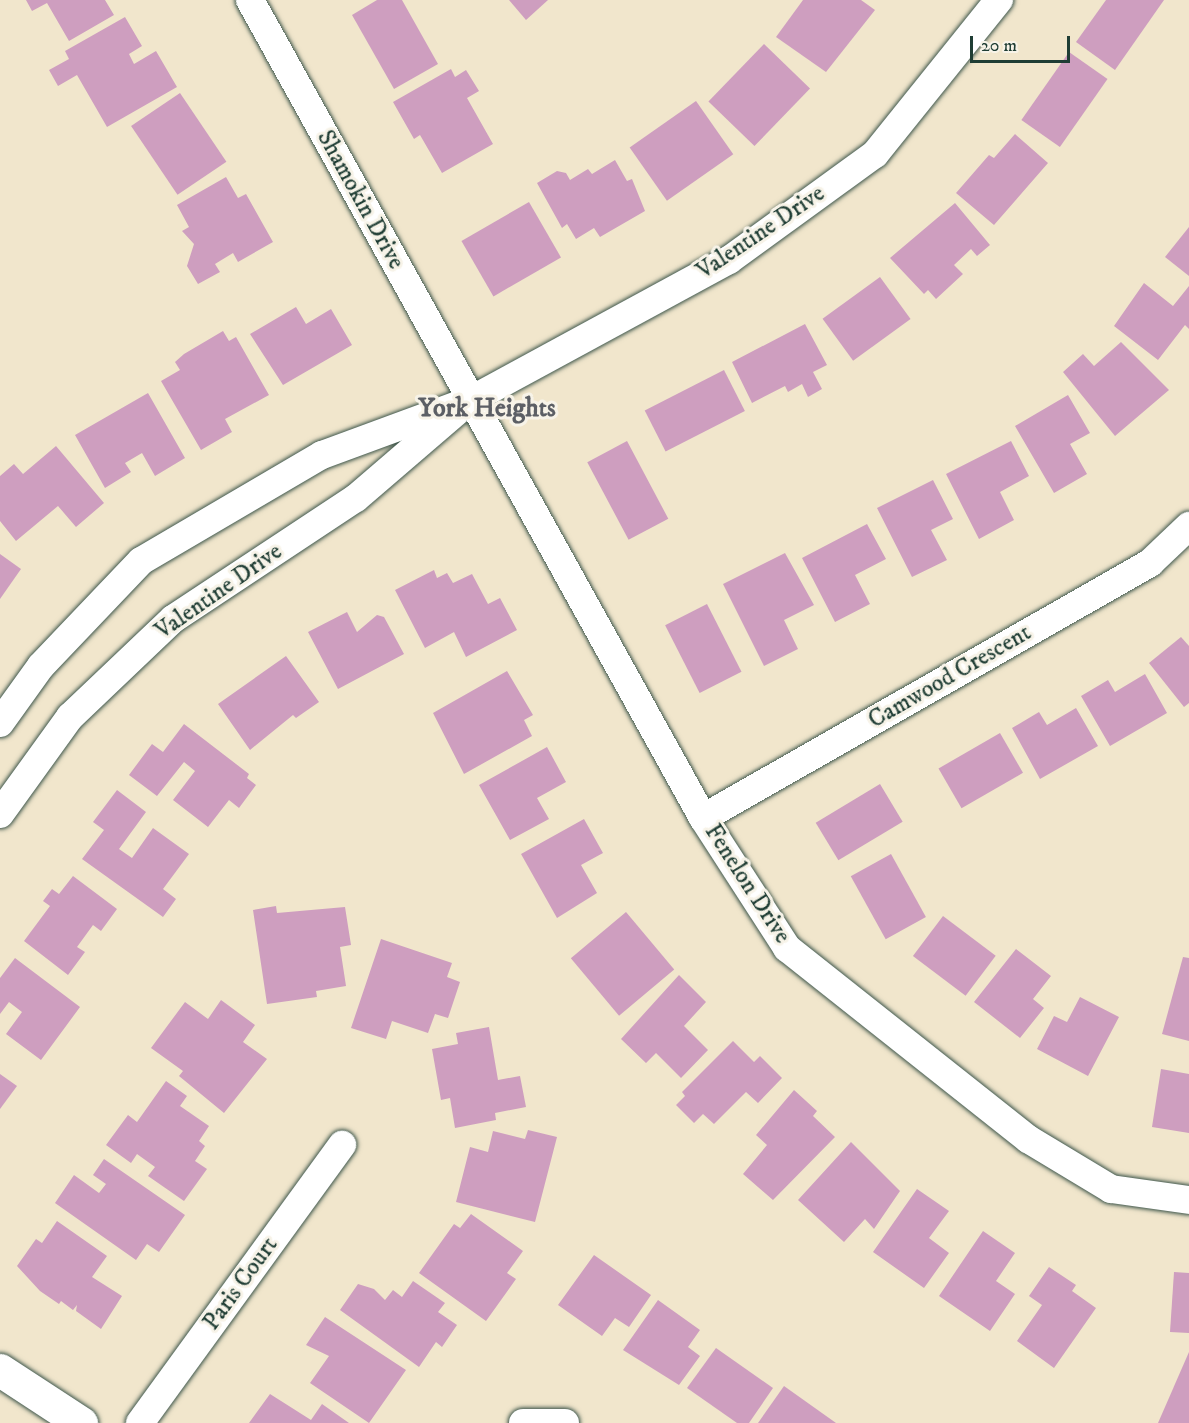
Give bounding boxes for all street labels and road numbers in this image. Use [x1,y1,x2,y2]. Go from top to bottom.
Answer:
street label: Shamokin Drive [310,126,410,274]
street label: Valentine Drive [692,180,830,286]
street label: Valentine Drive [150,538,288,646]
street label: Camwood Crescent [864,619,1036,735]
street label: Fenelon Drive [698,819,796,949]
street label: Paris Court [198,1232,284,1336]

